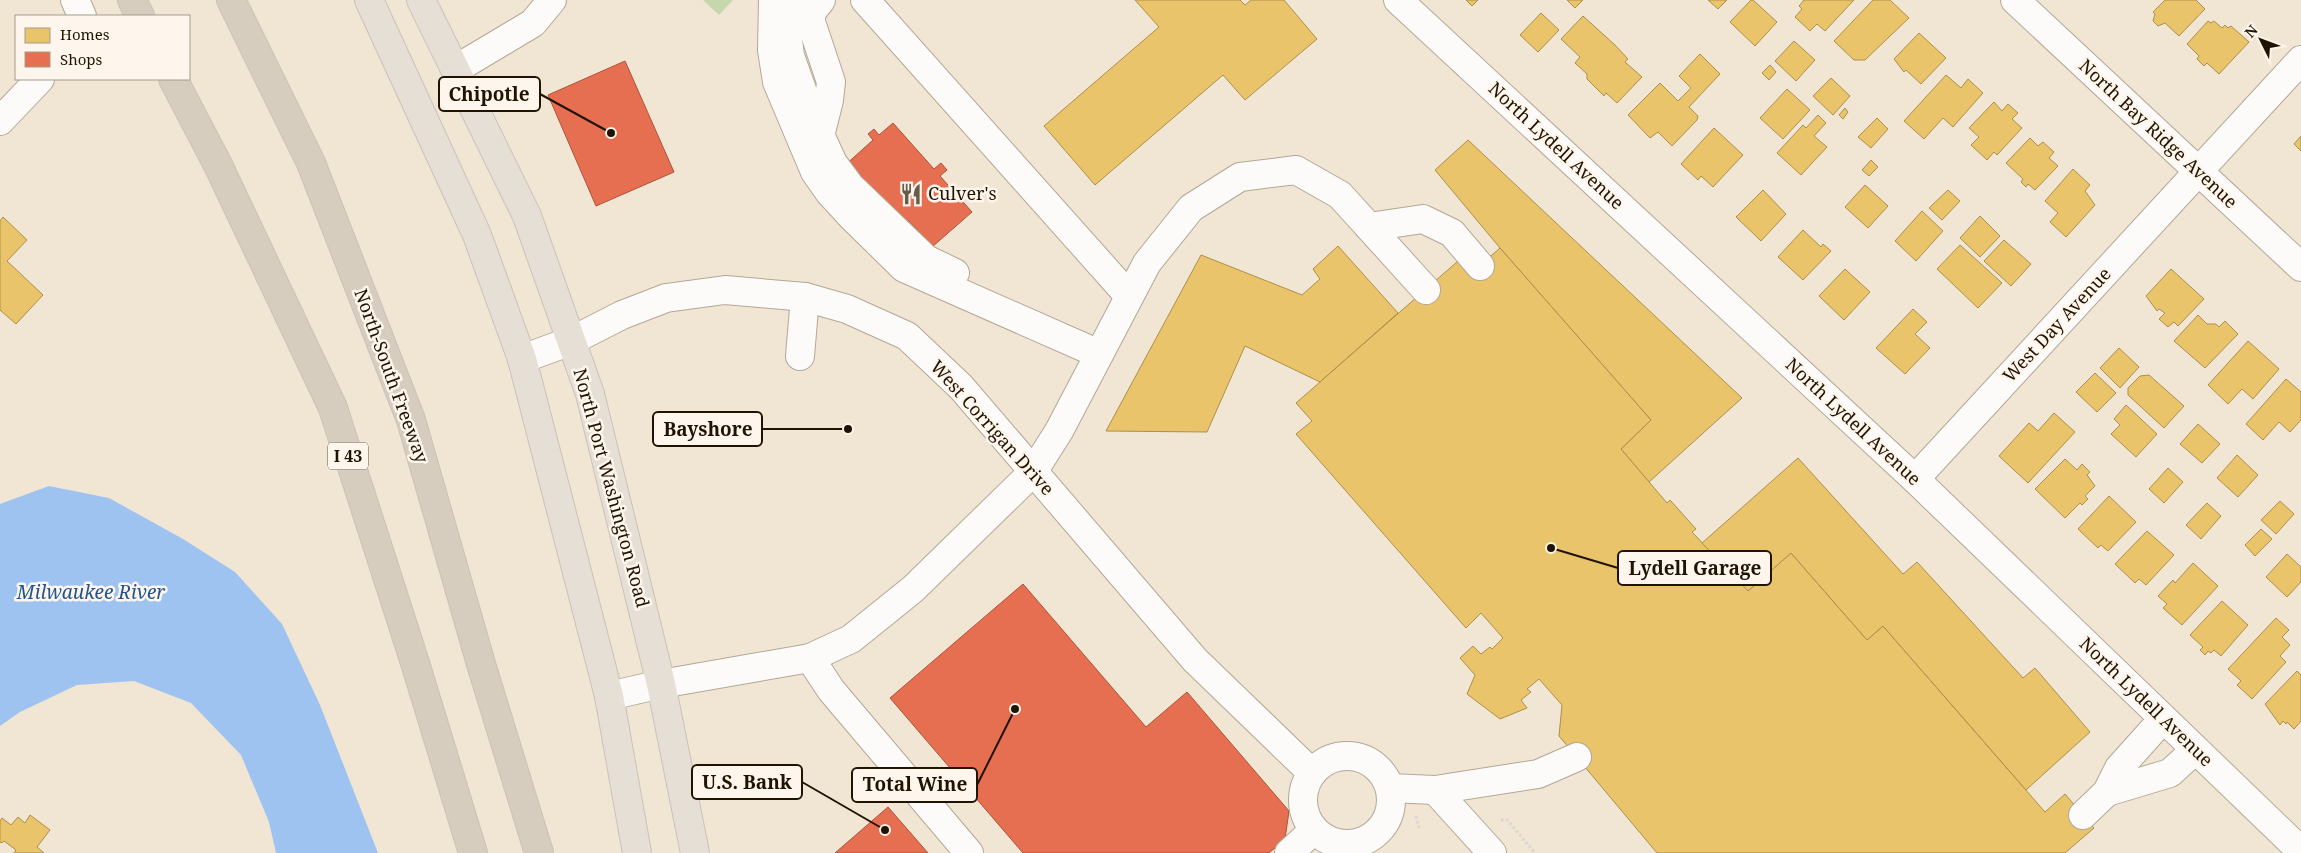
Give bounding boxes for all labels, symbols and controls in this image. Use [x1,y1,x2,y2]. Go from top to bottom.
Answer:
legend [15,15,190,80]
north arrow [2236,15,2286,65]
text: N [2240,21,2262,41]
text: Homes [60,24,110,44]
text: Shops [60,49,103,69]
street label: North Bay Ridge Avenue [2074,53,2243,213]
street label: North Lydell Avenue [1484,76,1629,214]
callout: Chipotle [439,77,540,111]
text: Chipotle [448,81,530,107]
restaurant icon: Culver's [898,181,924,207]
place label: Culver's [928,181,997,205]
street label: West Day Avenue [1997,262,2116,387]
street label: North-South Freeway [349,285,435,467]
street label: North Lydell Avenue [1781,352,1926,490]
street label: West Corrigan Drive [926,355,1060,500]
street label: North Port Washington Road [568,366,655,610]
callout: Bayshore [653,412,762,446]
text: Bayshore [663,416,753,442]
road number: I 43 [328,442,368,470]
callout: Lydell Garage [1618,551,1771,585]
text: Lydell Garage [1629,555,1762,581]
water label: Milwaukee River [16,579,165,605]
street label: North Lydell Avenue [2075,631,2219,771]
callout: U.S. Bank [692,765,802,799]
callout: Total Wine [852,768,977,802]
text: U.S. Bank [702,769,793,795]
text: Total Wine [863,771,967,797]

